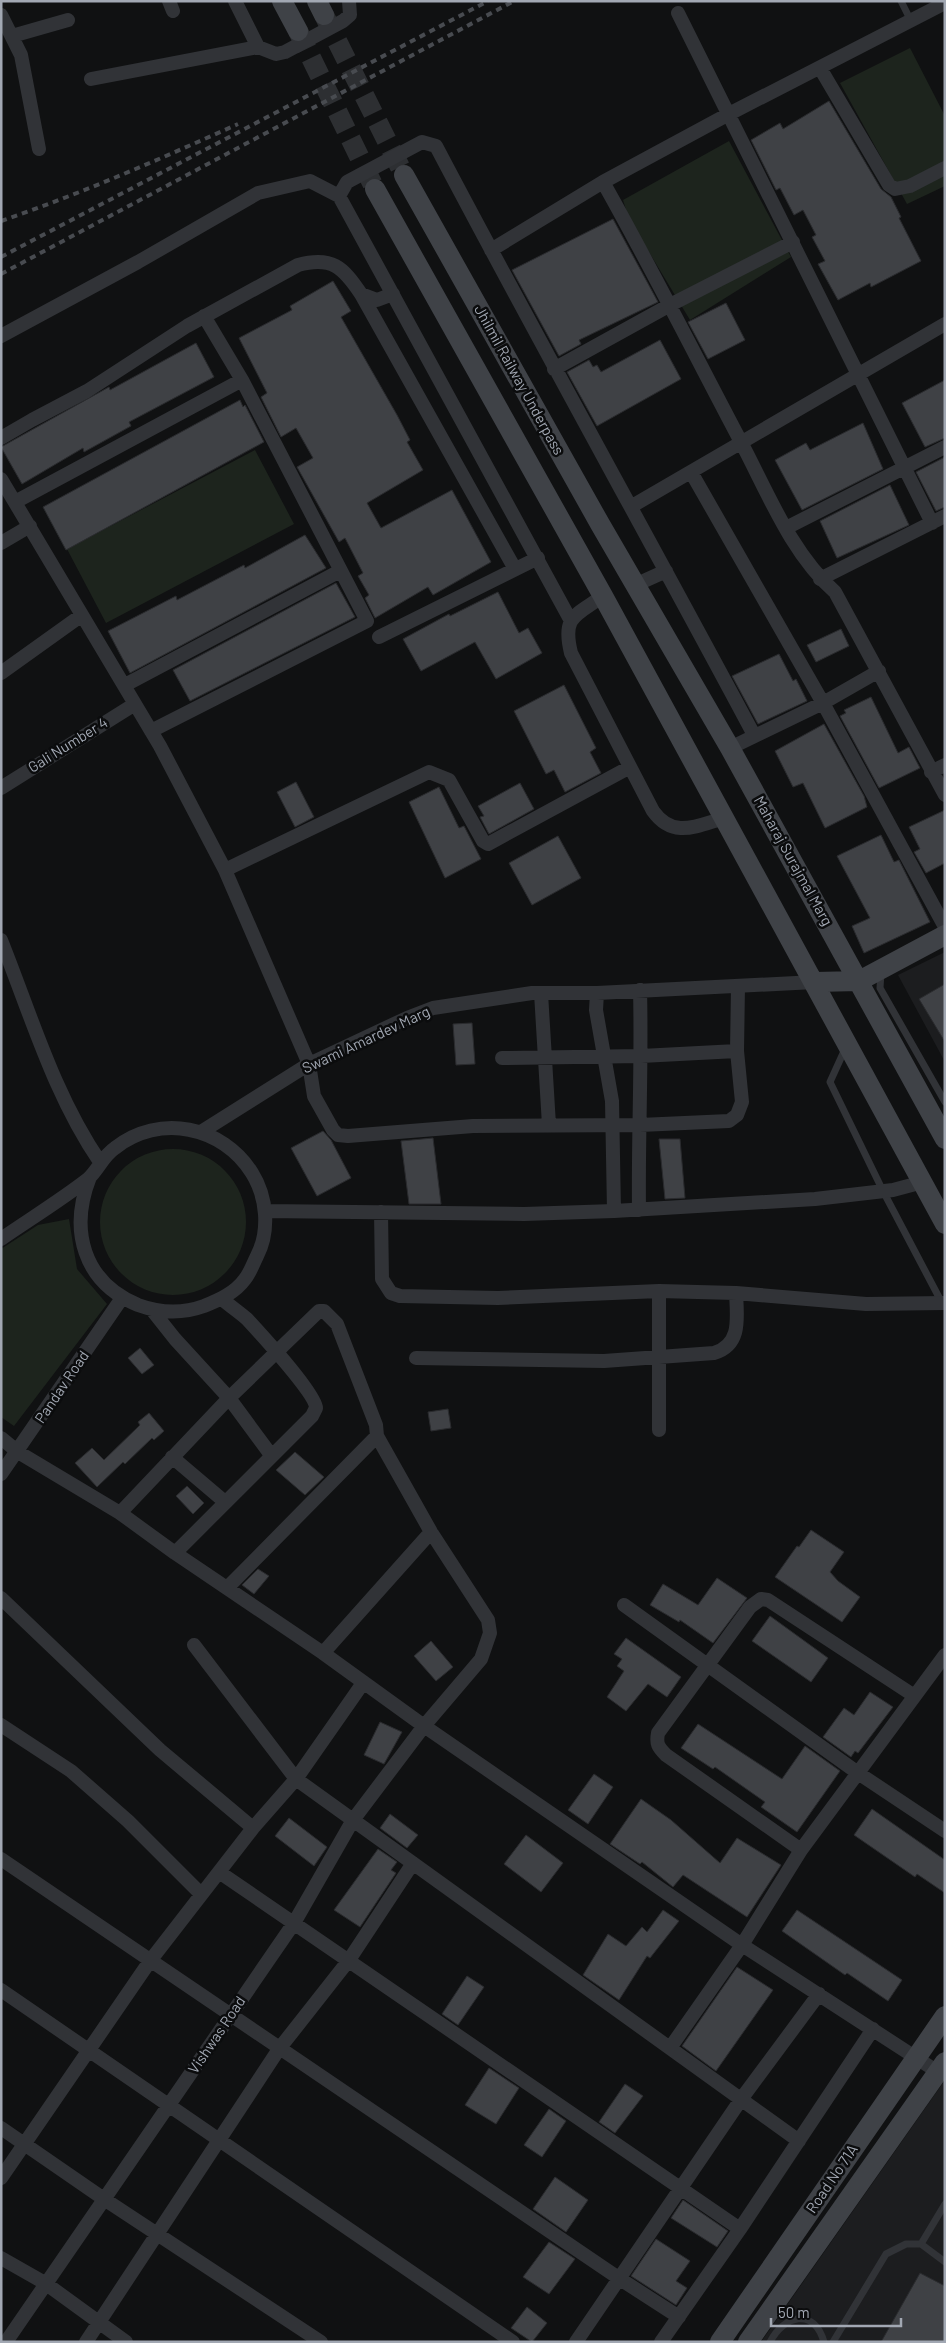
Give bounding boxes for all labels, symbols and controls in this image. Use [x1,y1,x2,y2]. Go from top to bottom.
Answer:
street label: Jhilmil Railway Underpass [471,301,569,458]
street label: Gali Number 4 [24,713,111,776]
street label: Maharaj Surajmal Marg [751,792,837,929]
street label: Swami Amardev Marg [299,1002,432,1077]
street label: Pandav Road [30,1347,92,1426]
street label: Vishwas Road [184,1992,249,2077]
street label: Road No 71A [802,2141,861,2216]
scale bar [771,2296,901,2328]
text: 50 m [778,2303,810,2321]

